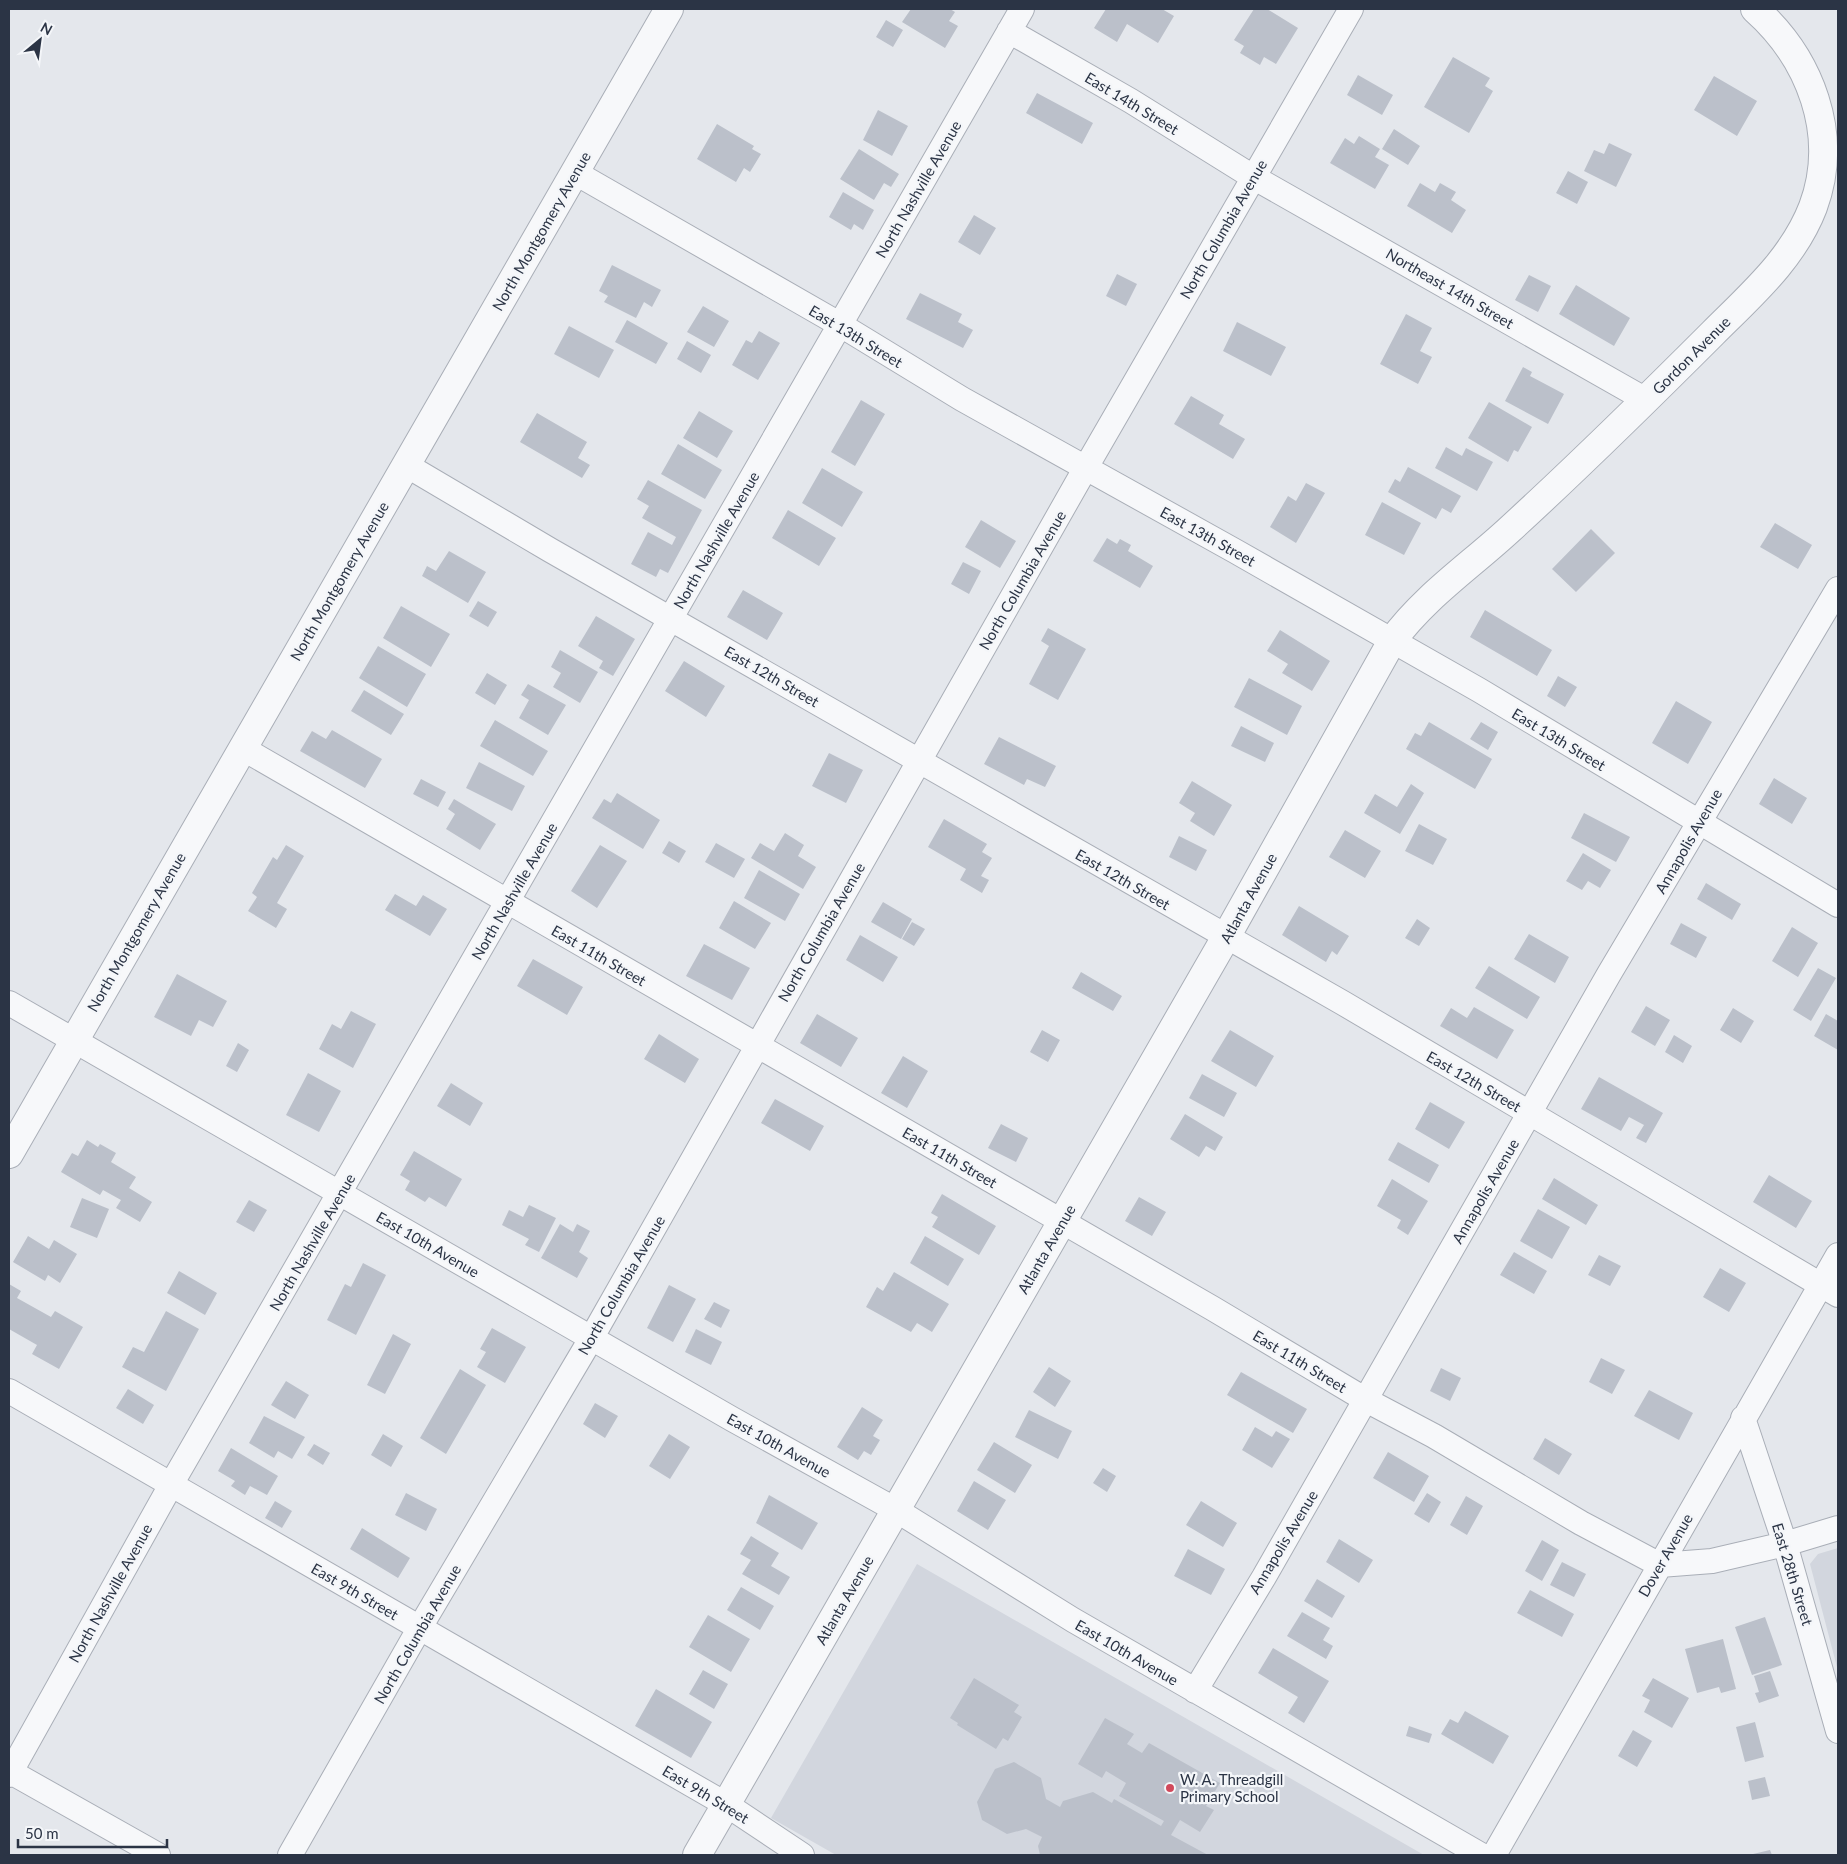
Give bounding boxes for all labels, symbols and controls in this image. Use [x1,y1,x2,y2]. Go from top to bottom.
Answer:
north arrow [15,15,65,65]
text: N [38,18,55,38]
street label: East 14th Street [1082,68,1183,138]
street label: North Nashville Avenue [871,117,965,261]
street label: North Montgomery Avenue [488,148,594,314]
street label: North Columbia Avenue [1176,156,1270,302]
street label: Northeast 14th Street [1383,244,1518,332]
street label: East 13th Street [806,301,907,371]
street label: Gordon Avenue [1648,312,1734,398]
street label: North Nashville Avenue [669,468,763,612]
street label: North Montgomery Avenue [286,498,392,664]
street label: East 13th Street [1157,502,1259,570]
street label: North Columbia Avenue [975,507,1069,653]
street label: East 12th Street [721,642,823,711]
street label: East 13th Street [1509,704,1610,774]
street label: Annapolis Avenue [1651,785,1725,897]
street label: North Nashville Avenue [467,819,561,963]
street label: East 12th Street [1072,845,1174,914]
street label: North Montgomery Avenue [83,849,189,1015]
street label: Atlanta Avenue [1216,850,1280,946]
street label: North Columbia Avenue [774,859,868,1005]
street label: East 11th Street [548,921,650,990]
street label: East 12th Street [1423,1047,1525,1116]
street label: East 11th Street [899,1123,1001,1192]
street label: Annapolis Avenue [1448,1135,1522,1247]
street label: North Nashville Avenue [265,1170,359,1314]
street label: Atlanta Avenue [1013,1201,1079,1297]
street label: East 10th Avenue [373,1207,483,1281]
street label: North Columbia Avenue [574,1212,668,1358]
street label: East 11th Street [1250,1326,1351,1396]
street label: East 10th Avenue [724,1409,834,1481]
street label: Annapolis Avenue [1245,1487,1321,1597]
street label: Dover Avenue [1634,1510,1696,1600]
street label: North Nashville Avenue [64,1521,156,1665]
street label: East 28th Street [1769,1521,1817,1628]
street label: Atlanta Avenue [811,1552,877,1648]
street label: East 9th Street [308,1559,402,1623]
street label: North Columbia Avenue [370,1561,464,1707]
street label: East 10th Avenue [1072,1615,1182,1689]
street label: East 9th Street [660,1761,753,1827]
place label: W. A. Threadgill Primary School [1180,1770,1283,1805]
marker: W. A. Threadgill Primary School [1164,1782,1176,1794]
scale bar [18,1816,166,1848]
text: 50 m [25,1824,59,1842]

